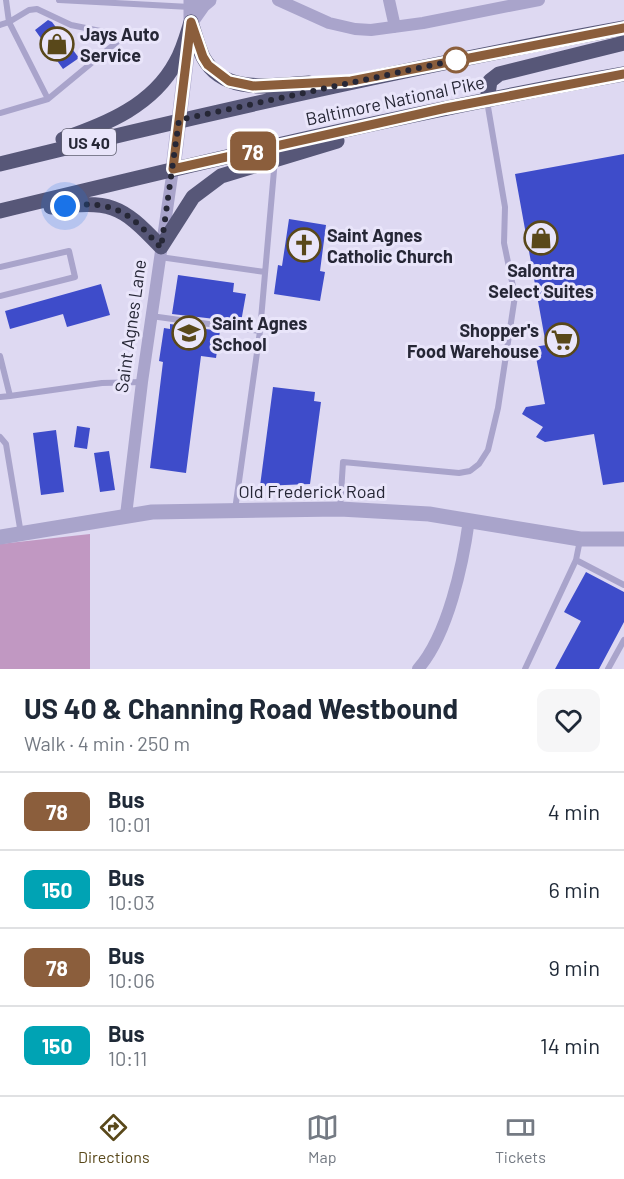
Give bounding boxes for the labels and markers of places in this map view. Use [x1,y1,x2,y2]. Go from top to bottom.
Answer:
place label: Jays Auto Service [80,23,159,66]
shop icon: Jays Auto Service [39,26,75,62]
unlabelled marker [443,47,469,73]
shop icon: Salontra Select Suites [523,220,559,256]
place label: Saint Agnes Catholic Church [327,224,453,267]
church icon: Saint Agnes Catholic Church [286,227,322,263]
place label: Salontra Select Suites [488,259,594,302]
place label: Saint Agnes School [212,312,307,355]
school or university icon: Saint Agnes School [171,315,207,351]
place label: Shopper's Food Warehouse [407,319,539,362]
supermarket icon: Shopper's Food Warehouse [544,322,580,358]

